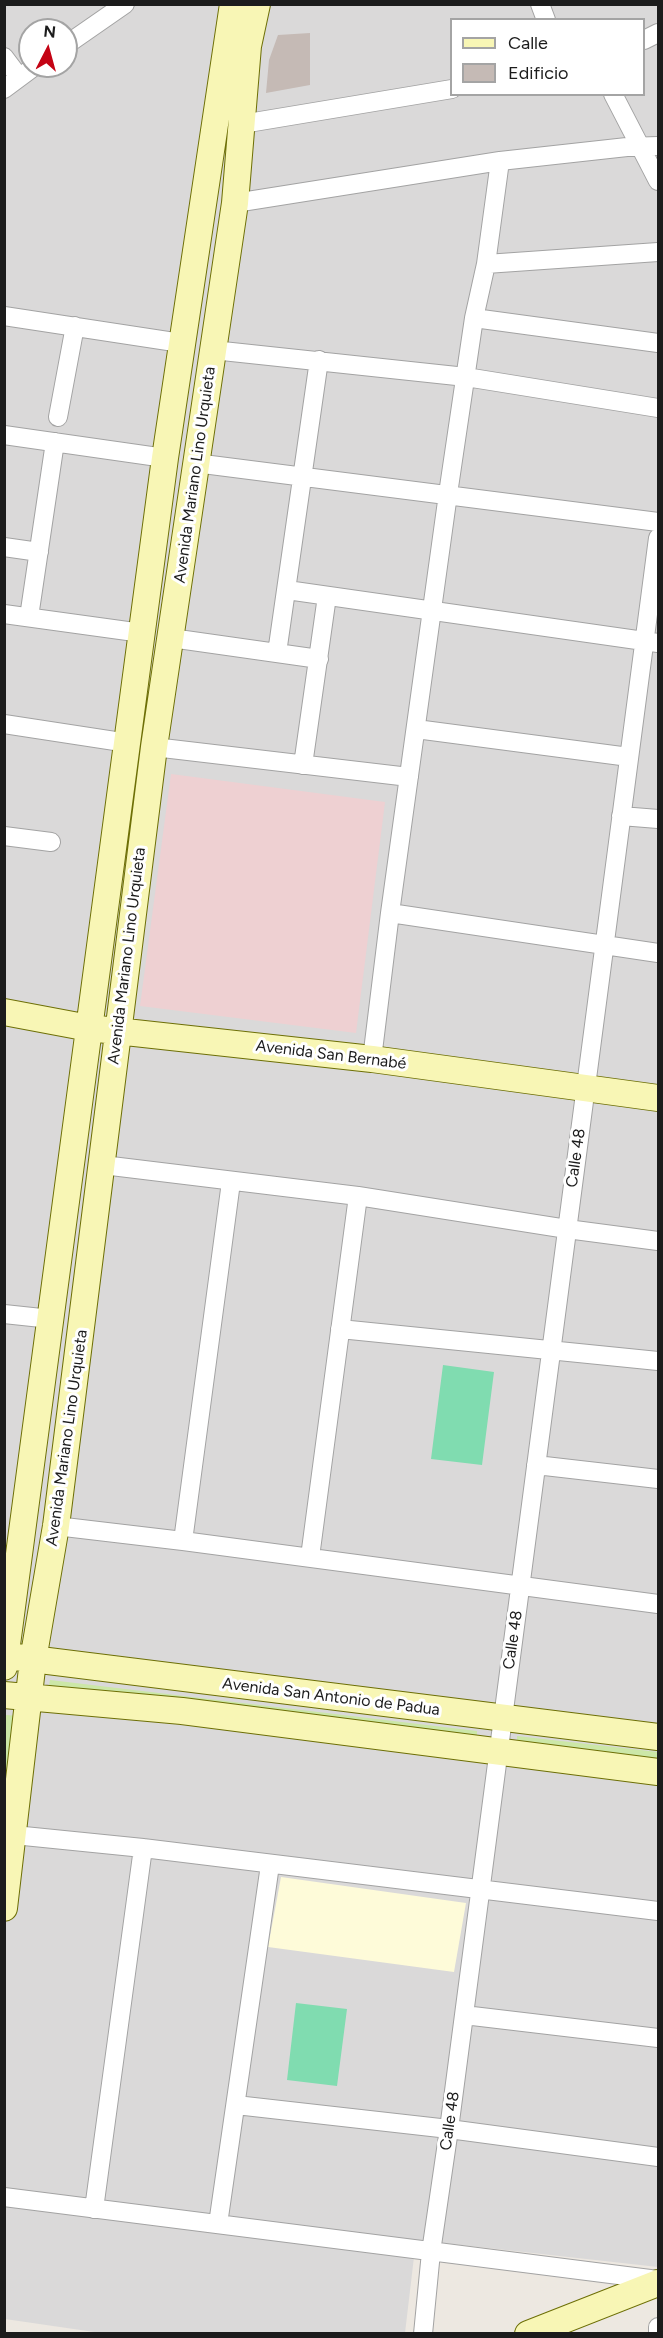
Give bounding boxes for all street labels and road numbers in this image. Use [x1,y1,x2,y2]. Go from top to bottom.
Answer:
street label: Avenida Mariano Lino Urquieta [170,365,220,585]
street label: Avenida Mariano Lino Urquieta [104,846,150,1066]
street label: Avenida San Bernabé [255,1036,407,1074]
street label: Calle 48 [562,1127,590,1189]
street label: Avenida Mariano Lino Urquieta [42,1328,92,1548]
street label: Calle 48 [499,1609,527,1671]
street label: Avenida San Antonio de Padua [221,1674,441,1720]
street label: Calle 48 [436,2090,464,2152]

